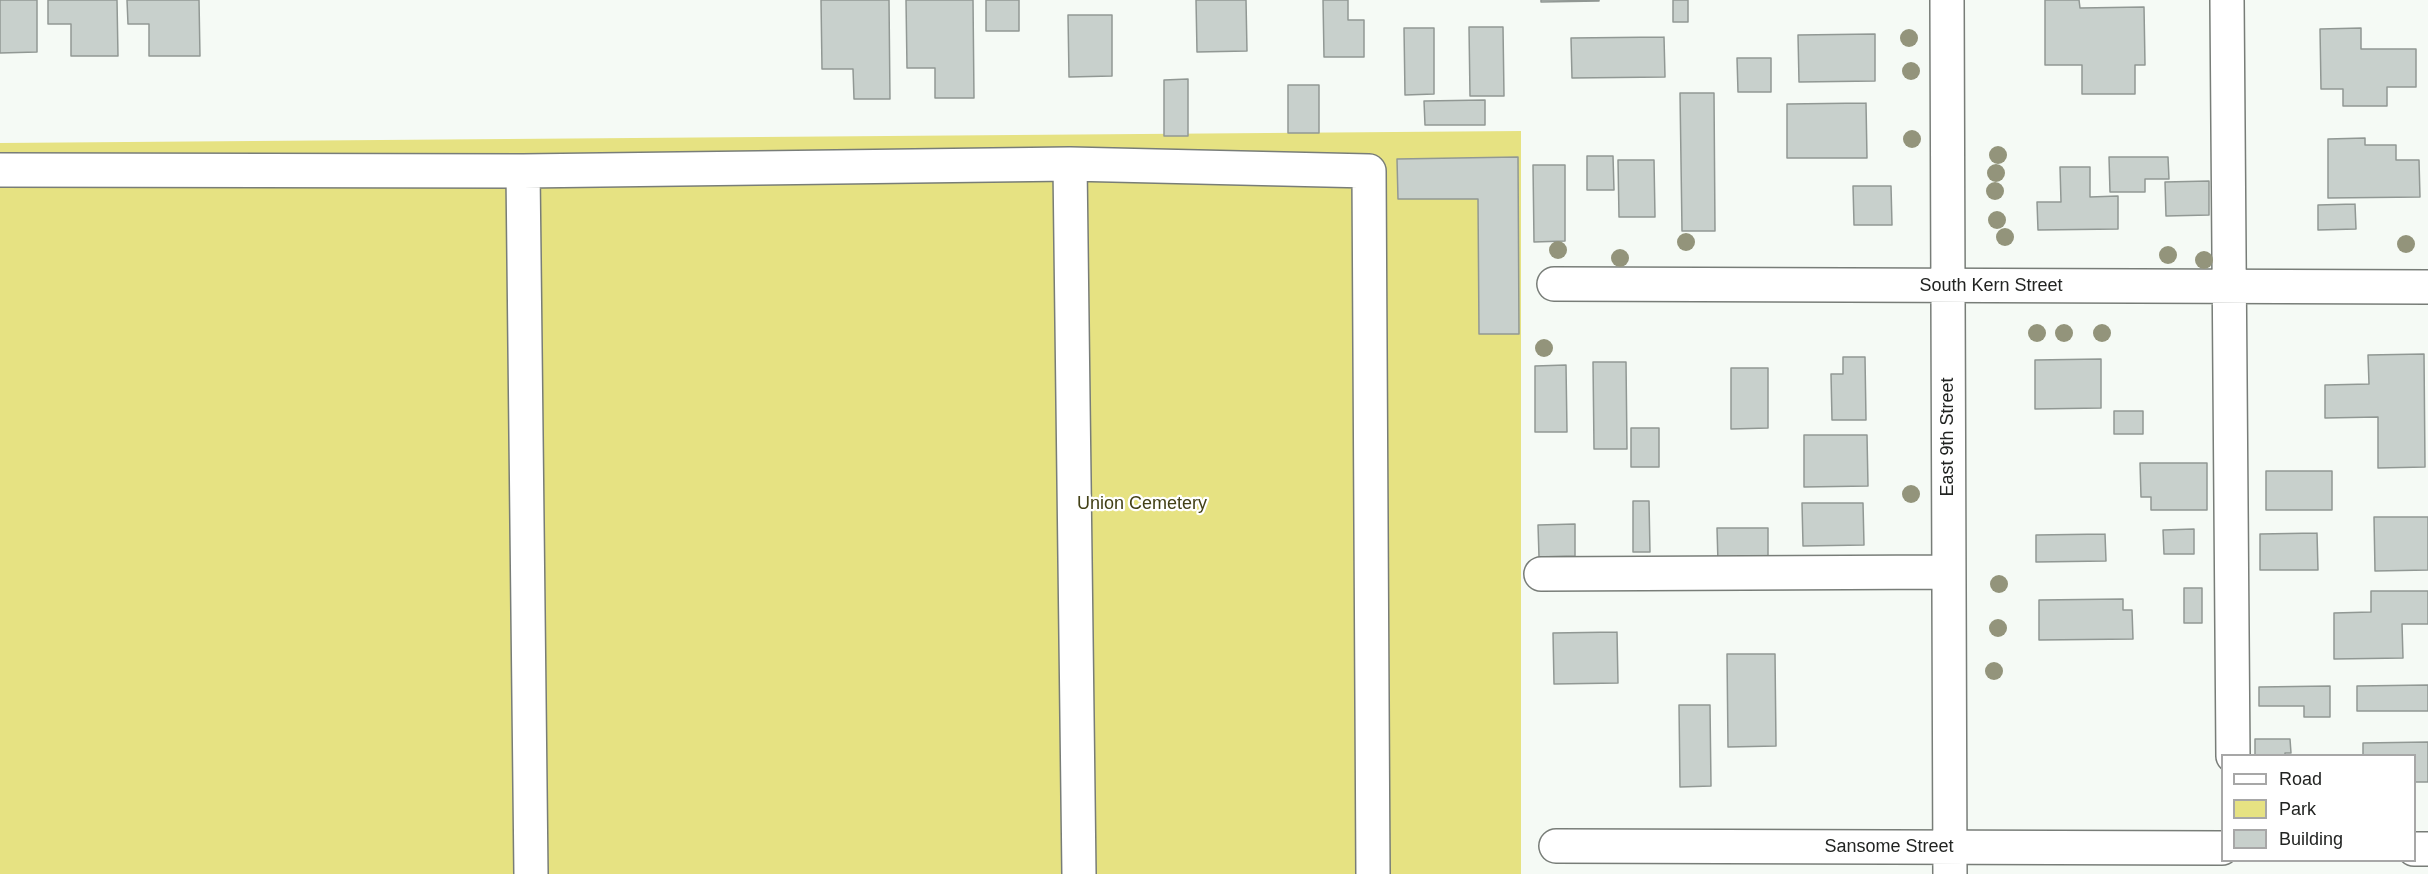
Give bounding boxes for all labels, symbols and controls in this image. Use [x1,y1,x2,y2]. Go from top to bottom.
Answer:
street label: South Kern Street [1919,275,2063,297]
street label: East 9th Street [1937,377,1959,497]
park label: Union Cemetery [1077,493,1207,515]
legend [2221,754,2416,862]
text: Road [2279,769,2322,789]
text: Park [2279,799,2316,819]
text: Building [2279,829,2343,849]
street label: Sansome Street [1824,836,1954,858]

